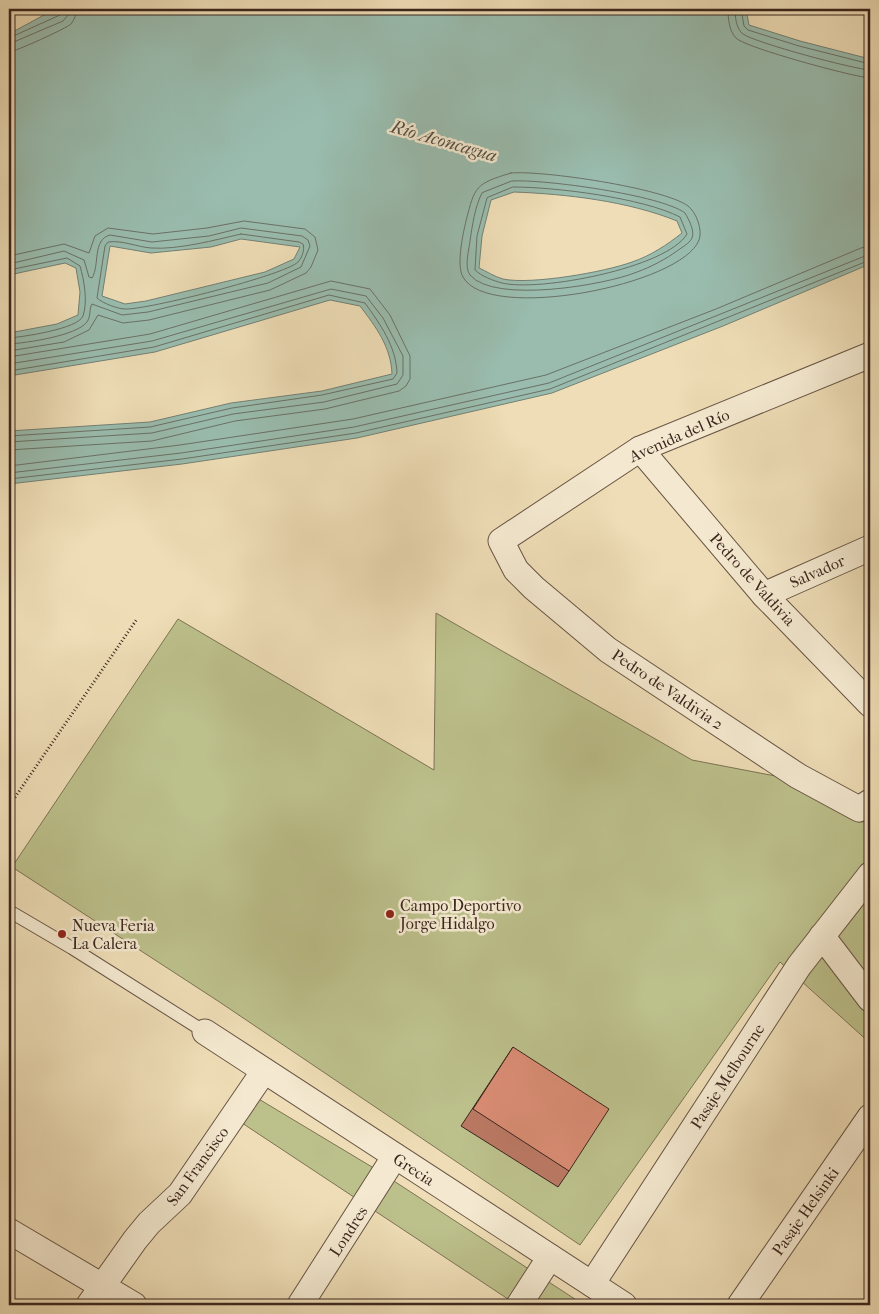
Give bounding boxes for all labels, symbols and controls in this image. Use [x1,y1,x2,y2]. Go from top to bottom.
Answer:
water label: Río Aconcagua [388,116,499,167]
street label: Avenida del Río [625,405,732,466]
street label: Pedro de Valdivia [706,529,800,630]
street label: Salvador [787,551,848,592]
street label: Pedro de Valdivia 2 [608,645,727,734]
place label: Campo Deportivo Jorge Hidalgo [398,896,521,933]
marker: Campo Deportivo Jorge Hidalgo [384,908,396,920]
place label: Nueva Feria La Calera [72,916,155,953]
marker: Nueva Feria La Calera [56,928,68,940]
street label: Pasaje Melbourne [686,1020,769,1132]
street label: San Francisco [162,1123,232,1210]
street label: Grecia [390,1149,438,1190]
street label: Pasaje Helsinki [768,1163,843,1259]
street label: Londres [325,1202,372,1260]

